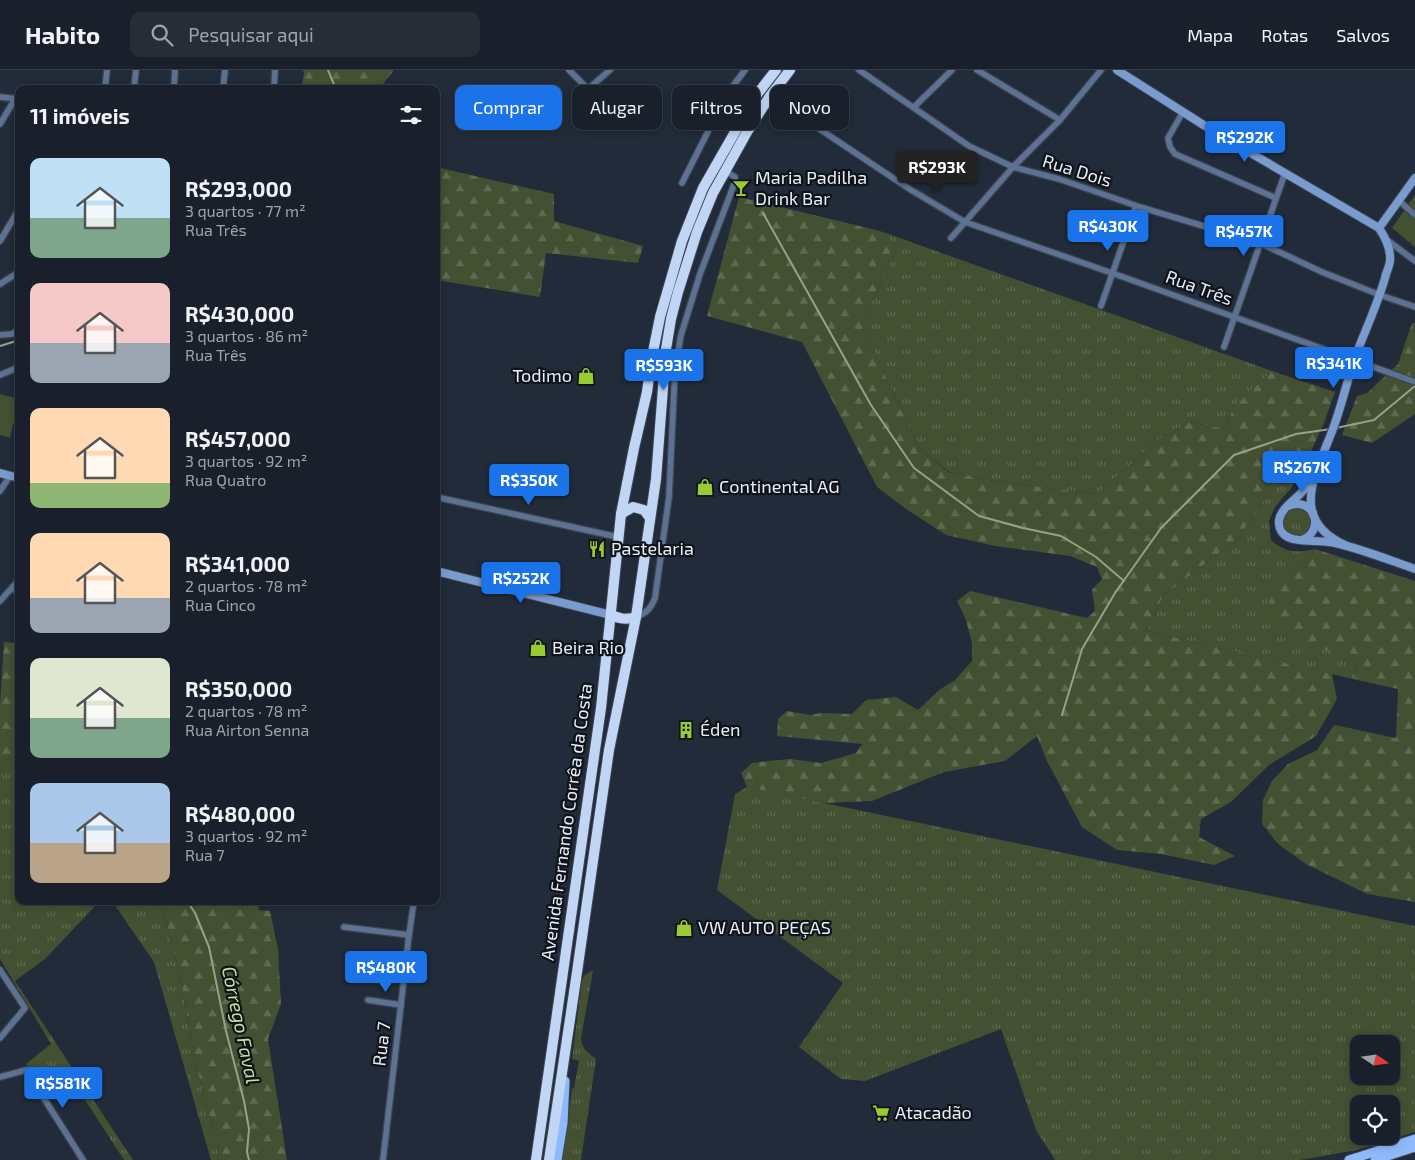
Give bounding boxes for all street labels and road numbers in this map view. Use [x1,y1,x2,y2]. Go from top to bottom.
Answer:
street label: Rua Dois [1040,149,1114,191]
street label: Rua Três [1163,265,1236,309]
street label: Avenida Fernando Corrêa da Costa [536,682,596,962]
street label: Rua 7 [367,1020,395,1067]

